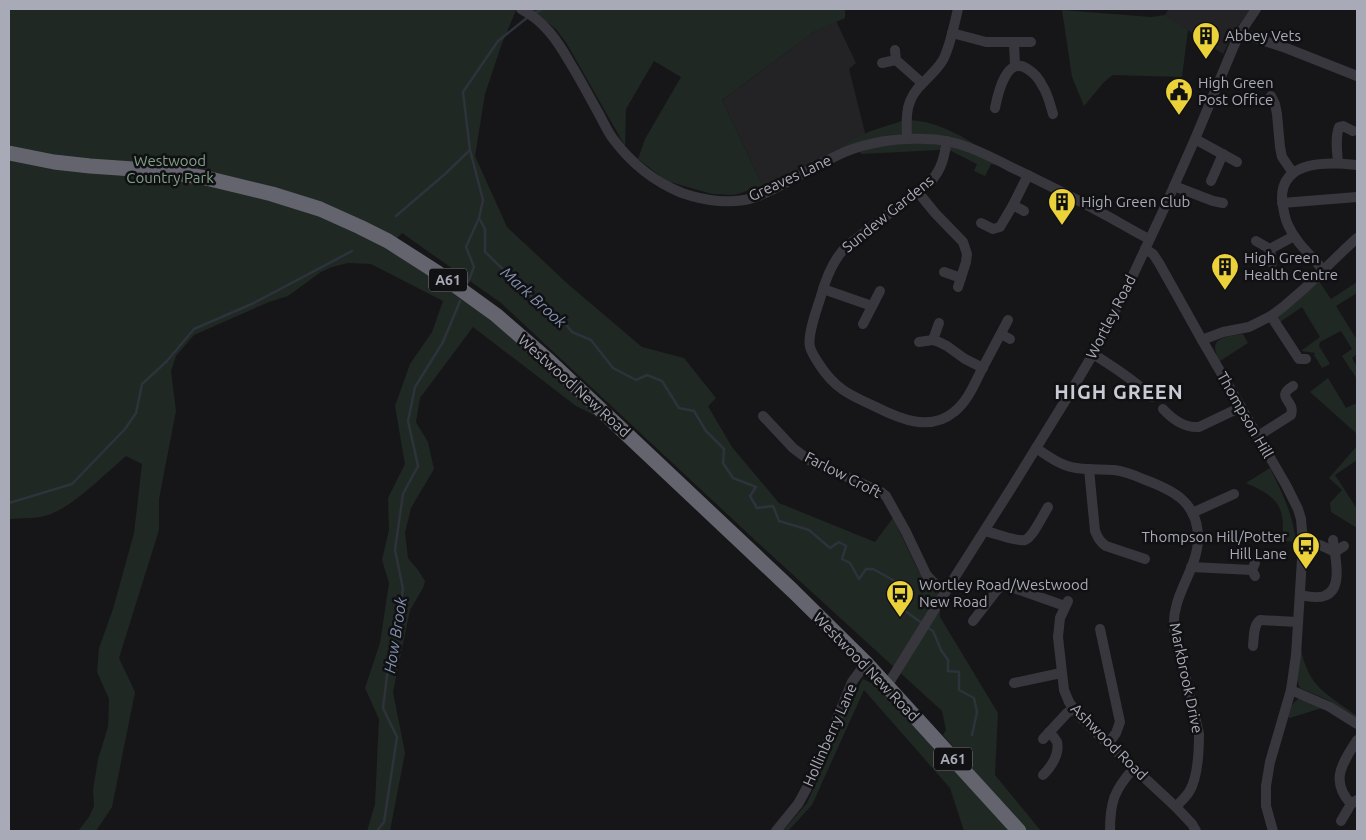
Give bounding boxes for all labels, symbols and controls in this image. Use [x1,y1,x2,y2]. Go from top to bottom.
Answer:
building icon: Abbey Vets [1191,21,1221,60]
place label: Abbey Vets [1225,27,1301,44]
place label: High Green Post Office [1198,74,1273,108]
public building icon: High Green Post Office [1164,77,1194,116]
street label: Greaves Lane [746,151,834,204]
park label: Westwood Country Park [126,152,214,186]
street label: Sundew Gardens [839,172,937,256]
building icon: High Green Club [1047,187,1077,226]
place label: High Green Club [1081,193,1190,210]
place label: High Green Health Centre [1244,249,1338,283]
building icon: High Green Health Centre [1210,252,1240,291]
water label: Mark Brook [498,263,571,332]
road number: A61 [429,268,467,292]
street label: Wortley Road [1082,272,1139,361]
street label: Westwood New Road [515,331,634,440]
street label: Thompson Hill [1214,369,1277,461]
district label: HIGH GREEN [1054,380,1184,403]
street label: Farlow Croft [802,448,884,501]
place label: Thompson Hill/Potter Hill Lane [1142,528,1287,562]
bus stop icon: Thompson Hill/Potter Hill Lane [1291,531,1321,570]
place label: Wortley Road/Westwood New Road [919,576,1089,610]
bus stop icon: Wortley Road/Westwood New Road [885,579,915,618]
water label: How Brook [380,595,410,675]
street label: Westwood New Road [810,609,923,724]
street label: Markbrook Drive [1166,621,1206,735]
street label: Hollinberry Lane [799,681,860,789]
street label: Ashwood Road [1068,700,1151,783]
road number: A61 [934,748,972,771]

